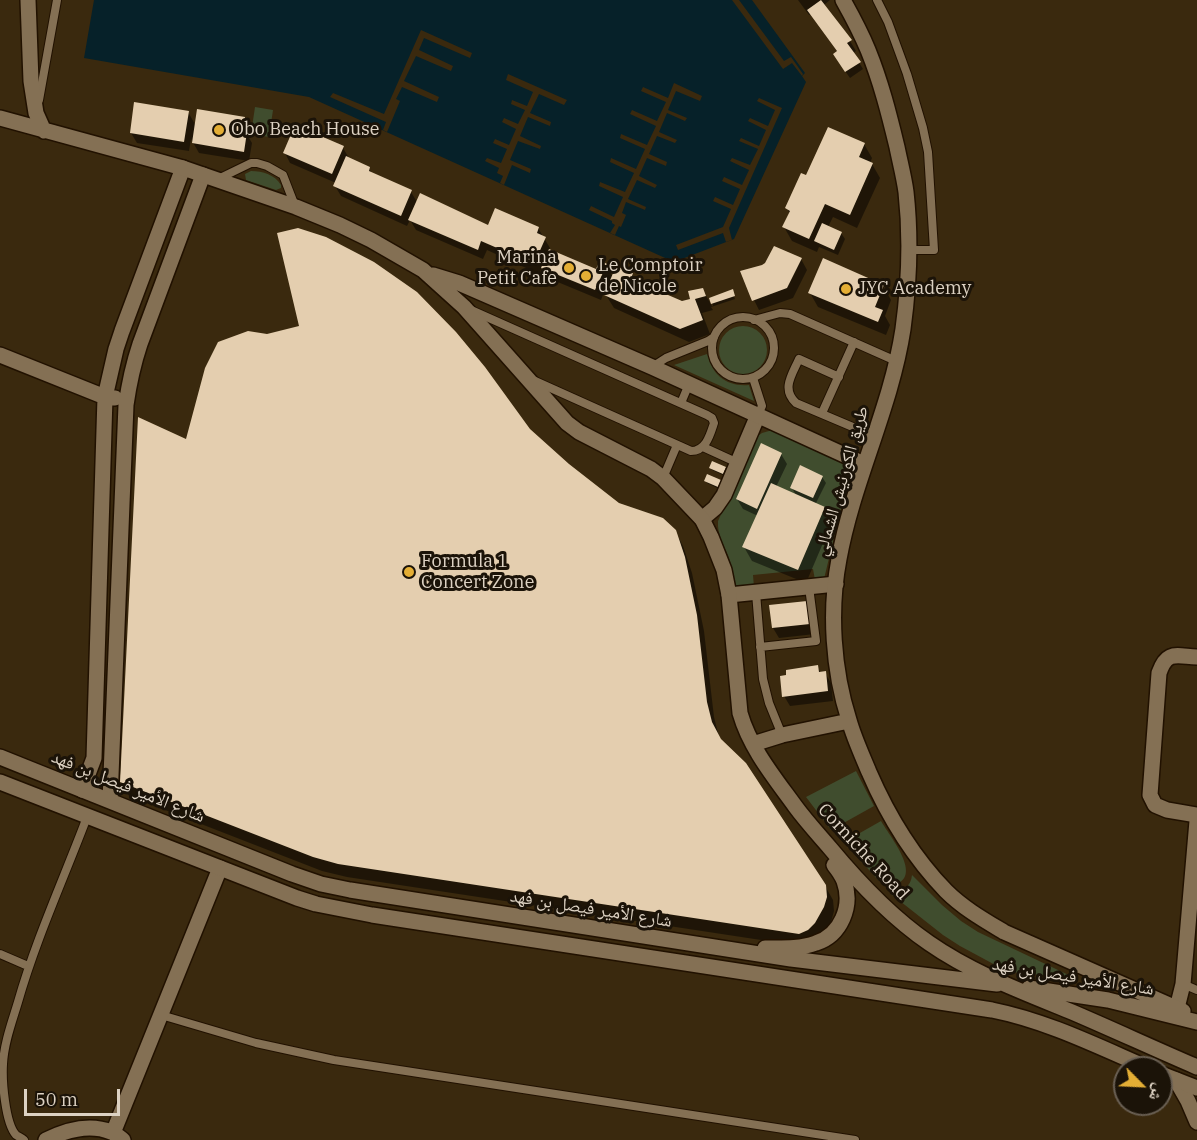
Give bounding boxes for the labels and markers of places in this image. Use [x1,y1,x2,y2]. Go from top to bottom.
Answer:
place label: Obo Beach House [231,119,379,141]
marker: Obo Beach House [212,123,226,137]
place label: Marina Petit Cafe [477,247,557,290]
place label: Le Comptoir de Nicole [598,255,703,298]
marker: Marina Petit Cafe [562,261,576,275]
marker: Le Comptoir de Nicole [579,269,593,283]
place label: JYC Academy [858,278,971,300]
marker: JYC Academy [839,282,853,296]
place label: Formula 1 Concert Zone [421,551,534,594]
marker: Formula 1 Concert Zone [402,565,416,579]

